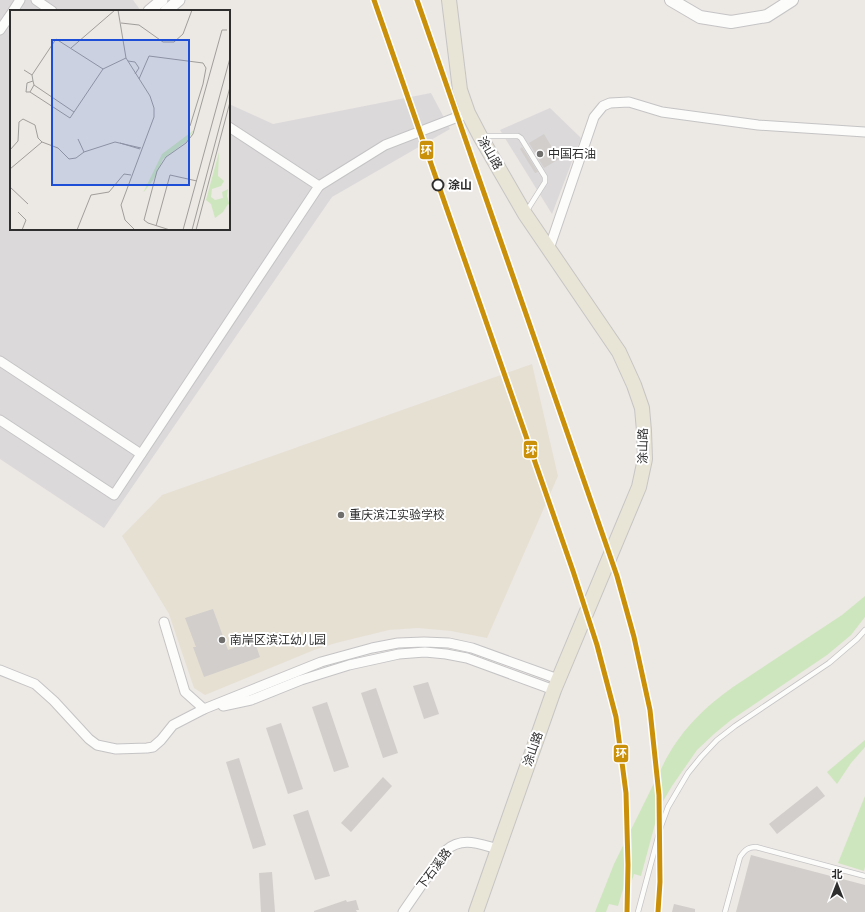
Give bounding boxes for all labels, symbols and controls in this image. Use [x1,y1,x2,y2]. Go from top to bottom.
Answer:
inset map [10,10,230,230]
street label: 涂山路 [475,134,505,172]
line badge: 环 [419,140,434,160]
text: 环 [421,144,433,157]
place label: 中国石油 [548,147,596,161]
marker: 中国石油 [535,149,545,159]
marker: 涂山 [431,178,445,192]
place label: 涂山 [448,178,472,192]
street label: 涂山路 [636,428,650,464]
line badge: 环 [523,440,538,459]
text: 环 [526,444,538,457]
place label: 重庆滨江实验学校 [349,508,445,522]
marker: 重庆滨江实验学校 [336,510,346,520]
place label: 南岸区滨江幼儿园 [230,633,326,647]
marker: 南岸区滨江幼儿园 [217,635,227,645]
street label: 涂山路 [521,730,545,768]
line badge: 环 [613,744,629,763]
text: 环 [616,747,628,760]
street label: 下石溪路 [414,846,454,892]
north arrow [817,864,857,904]
text: 北 [832,868,843,881]

